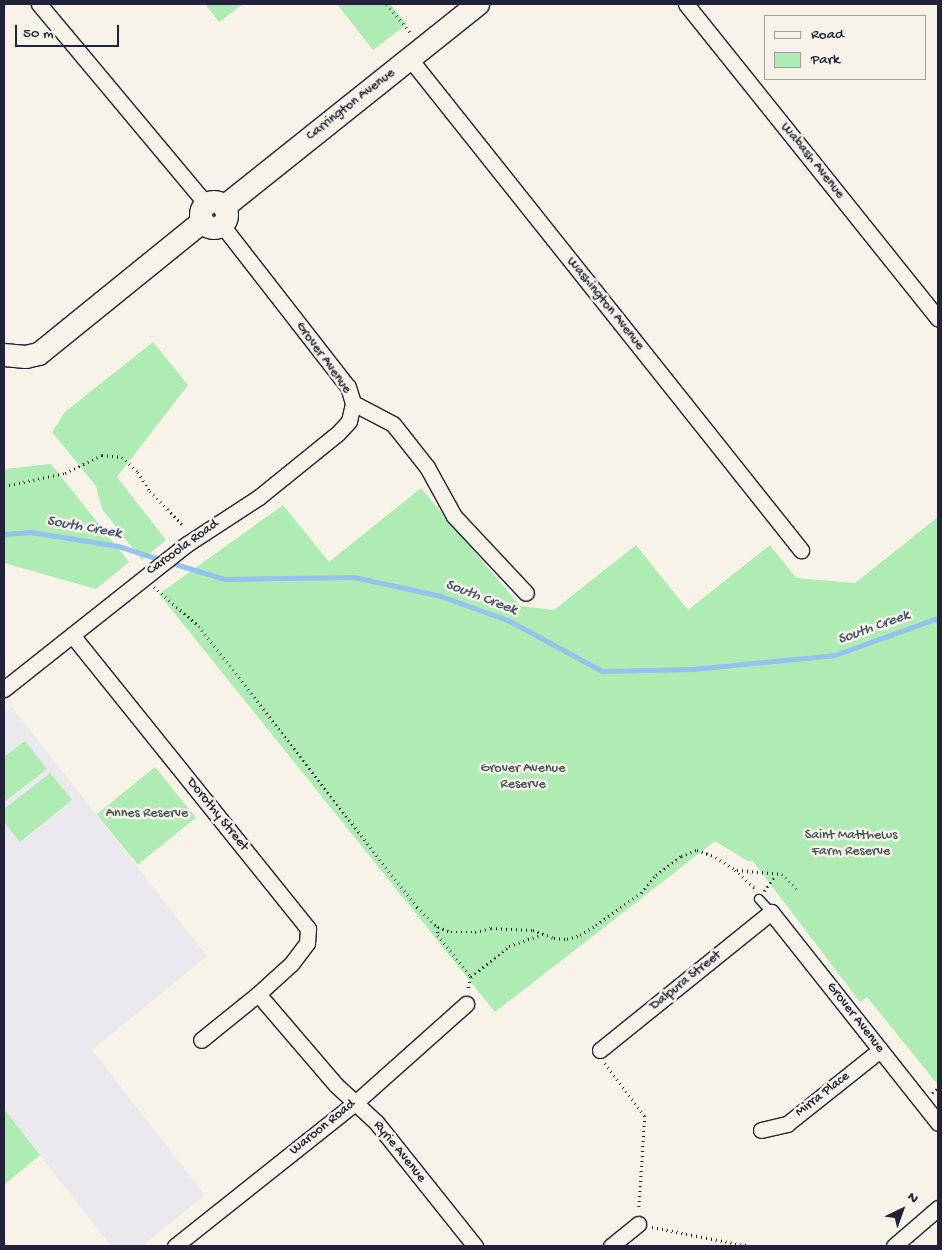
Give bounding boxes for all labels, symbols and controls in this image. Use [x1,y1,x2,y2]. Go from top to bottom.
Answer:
scale bar [18,15,121,47]
legend [764,15,927,80]
text: 50 m [23,25,54,43]
text: Road [811,26,844,44]
text: Park [811,51,840,69]
street label: Carrington Avenue [303,65,399,145]
street label: Wabash Avenue [776,120,848,202]
street label: Washington Avenue [562,254,648,354]
street label: Grover Avenue [291,319,355,397]
water label: South Creek [45,513,123,543]
street label: Carcoola Road [144,516,222,580]
water label: South Creek [443,576,519,620]
water label: South Creek [836,607,912,649]
park label: Grover Avenue Reserve [481,761,565,794]
street label: Dorothy Street [182,775,252,855]
park label: Annes Reserve [106,806,188,822]
park label: Saint Matthews Farm Reserve [805,828,897,860]
street label: Dalpura Street [647,947,725,1015]
street label: Grover Avenue [822,979,888,1057]
street label: Mirra Place [792,1069,854,1121]
street label: Waroon Road [287,1096,359,1160]
street label: Ryrie Avenue [369,1118,429,1186]
north arrow [877,1185,927,1235]
text: N [903,1189,921,1208]

